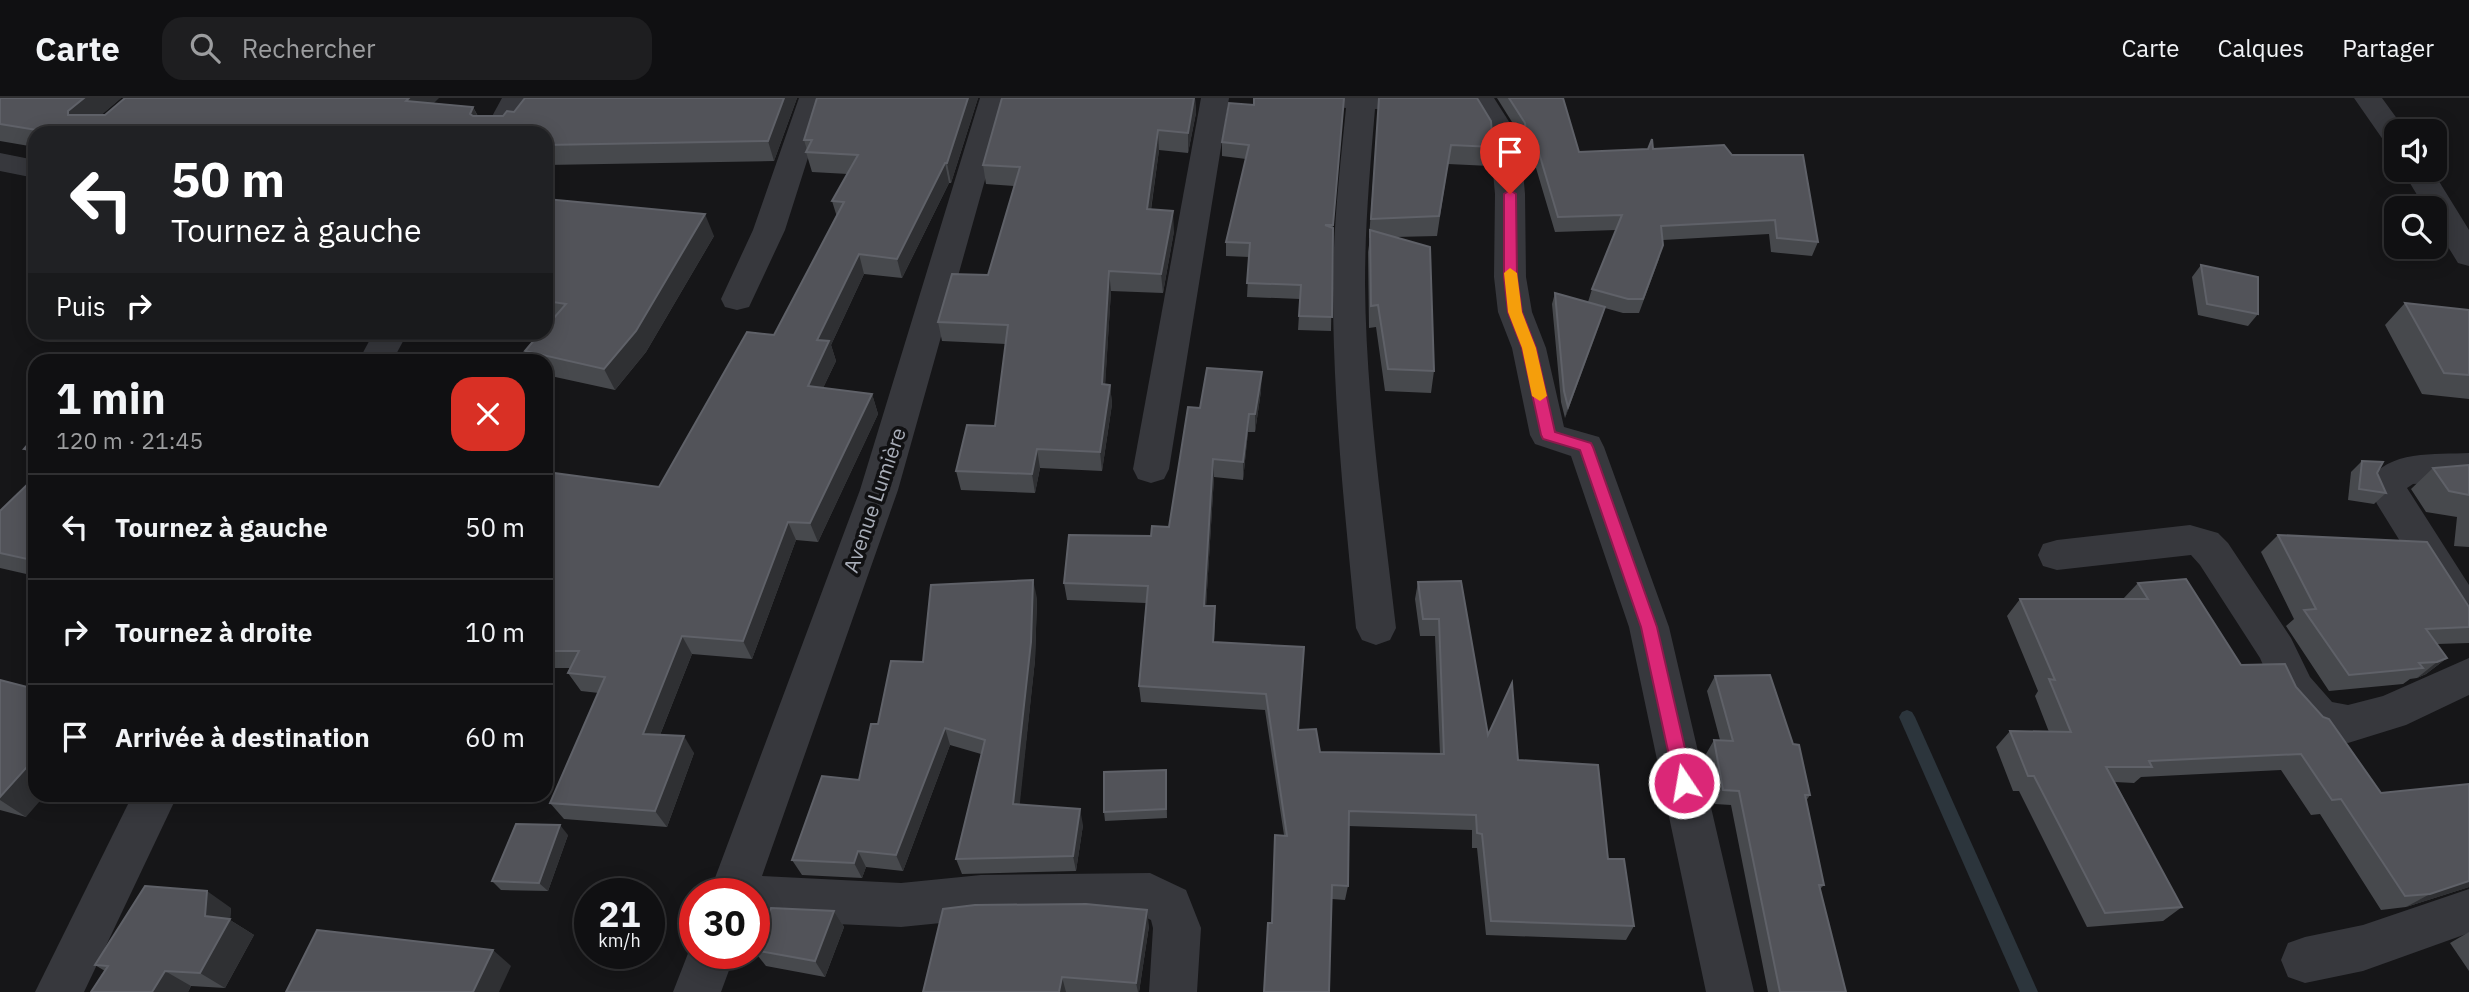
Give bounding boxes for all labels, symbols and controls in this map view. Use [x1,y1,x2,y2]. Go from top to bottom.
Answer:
search box [162,17,652,80]
text: Carte [35,27,120,70]
icon: search [186,29,224,67]
text: Rechercher [242,31,376,65]
text: Carte [2121,32,2180,64]
text: Calques [2218,32,2304,64]
text: Partager [2342,32,2434,64]
map controls [2384,119,2447,259]
button: sound [2384,119,2447,182]
pin [1480,122,1540,194]
icon: arrive [1491,133,1529,171]
text: 50 m [171,147,285,210]
icon: left [56,154,147,245]
button: search [2384,196,2447,259]
text: Tournez à gauche [171,209,422,251]
icon: right [120,287,158,325]
text: Puis [56,289,106,323]
text: 1 min [56,371,166,426]
button: close [451,377,525,451]
street label: Avenue Lumière [836,424,912,576]
text: 120 m · 21:45 [56,425,203,455]
icon: left [56,508,94,546]
text: Tournez à gauche [115,510,328,544]
text: 50 m [465,510,525,544]
icon: right [56,613,94,651]
text: Tournez à droite [115,615,312,649]
text: 10 m [465,615,525,649]
icon: arrive [56,718,94,756]
text: Arrivée à destination [115,720,370,754]
text: 60 m [465,720,525,754]
position arrow [1647,746,1721,820]
speed limit sign: 30 [679,878,770,969]
text: 21 [598,891,641,937]
text: km/h [598,929,641,952]

